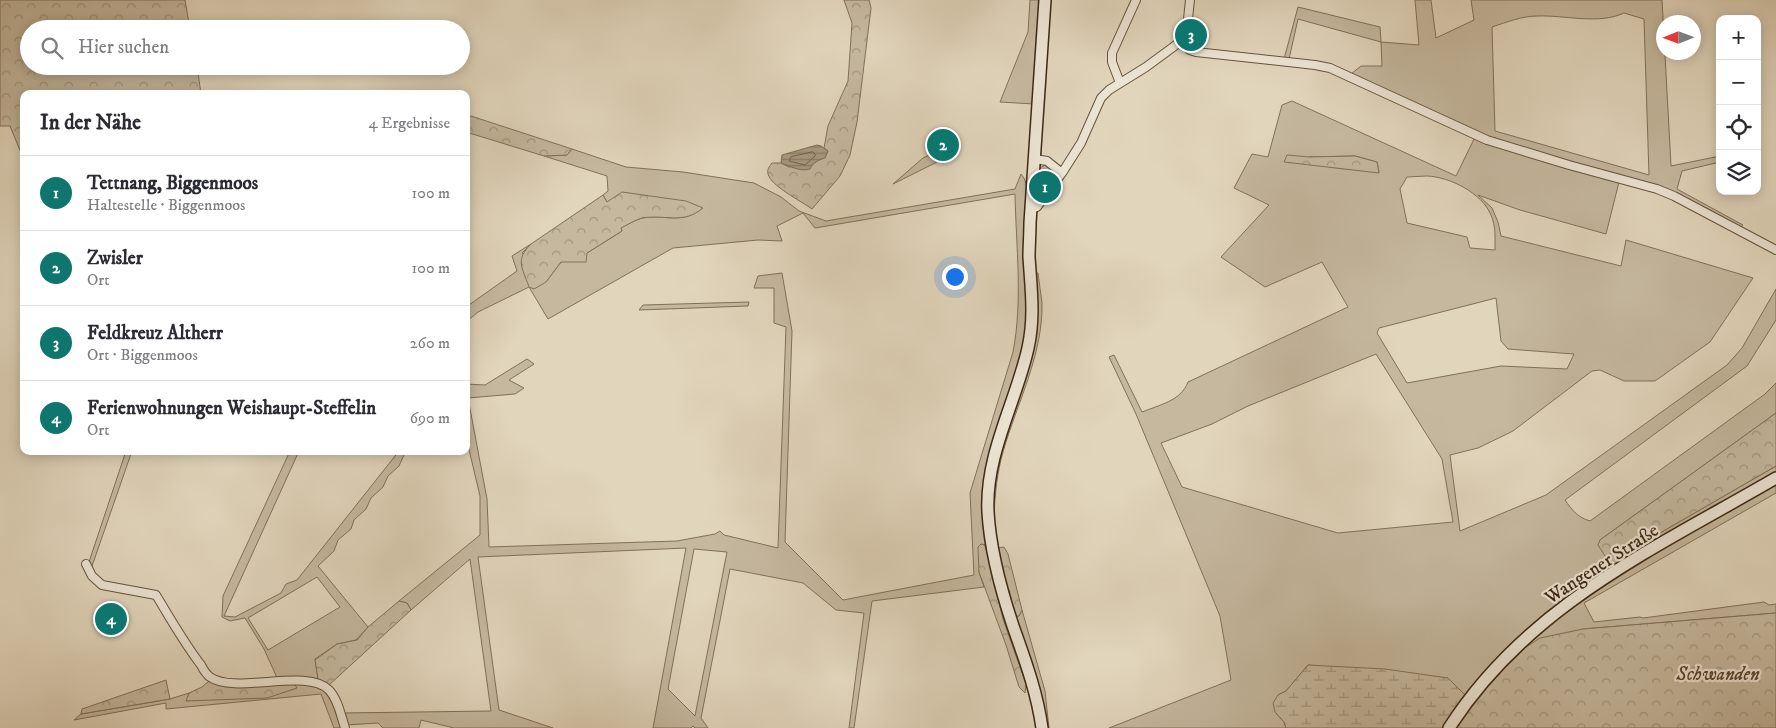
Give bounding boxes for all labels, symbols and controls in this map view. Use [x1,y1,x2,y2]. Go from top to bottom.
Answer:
north arrow [1656,15,1701,60]
map controls [1716,15,1761,195]
button: + [1716,15,1761,60]
pin: 3 [1175,16,1207,54]
search box [20,20,470,75]
icon: search [38,34,66,62]
text: Hier suchen [78,36,169,59]
button: − [1716,60,1761,105]
button: locate [1716,105,1761,150]
text: In der Nähe [40,110,141,136]
text: 4 Ergebnisse [368,113,450,133]
pin: 2 [927,126,959,164]
button: layers [1716,150,1761,195]
pin: 1 [1029,168,1061,206]
text: Tettnang, Biggenmoos [87,172,258,195]
text: 1 [53,183,59,203]
text: 100 m [412,183,450,203]
text: Haltestelle · Biggenmoos [87,195,245,215]
text: Zwisler [87,247,143,270]
text: 2 [52,258,60,278]
text: 100 m [412,258,450,278]
your location [942,264,968,290]
text: Ort [87,270,109,290]
text: Feldkreuz Altherr [87,322,223,345]
text: 3 [53,333,59,353]
text: 260 m [410,333,450,353]
text: Ort · Biggenmoos [87,345,198,365]
text: Ferienwohnungen Weishaupt-Steffelin [87,397,376,420]
text: 4 [51,408,61,428]
text: 690 m [410,408,450,428]
text: Ort [87,420,109,440]
street label: Wangener Straße [1540,519,1663,610]
pin: 4 [95,600,127,638]
park label: Schwanden [1675,663,1760,686]

